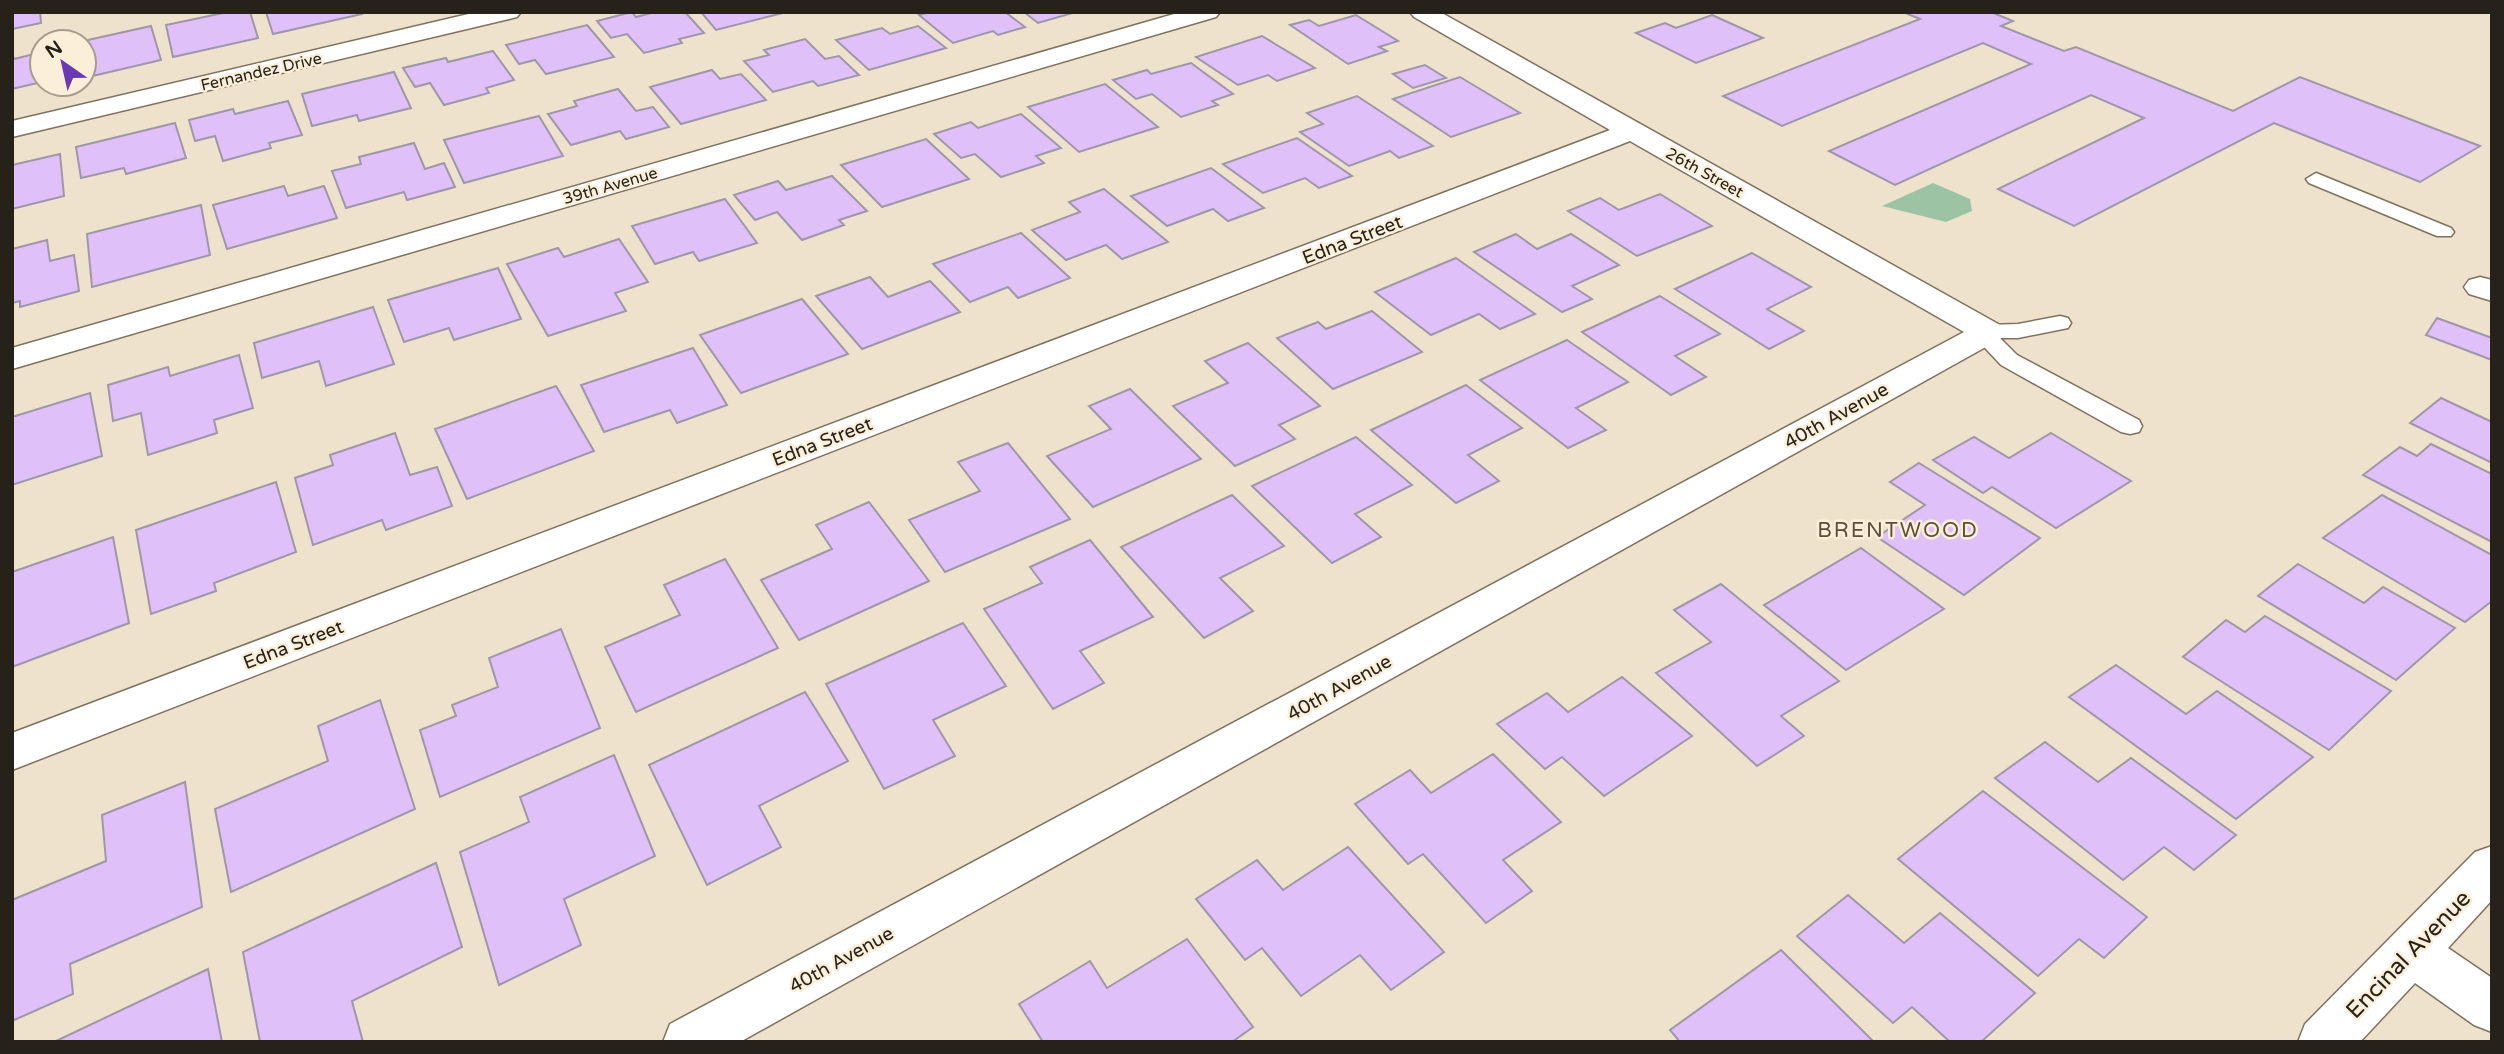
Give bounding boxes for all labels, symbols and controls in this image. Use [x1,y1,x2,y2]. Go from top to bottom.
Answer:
north arrow [28,28,98,98]
text: N [42,36,67,63]
street label: Fernandez Drive [199,48,324,96]
street label: 26th Street [1662,143,1747,202]
street label: 39th Avenue [561,163,660,209]
street label: Edna Street [1299,211,1405,269]
street label: 40th Avenue [1781,378,1892,454]
street label: Edna Street [769,413,875,471]
district label: BRENTWOOD [1817,518,1979,543]
street label: Edna Street [240,616,346,674]
street label: 40th Avenue [1284,650,1395,726]
street label: Encinal Avenue [2340,885,2477,1025]
street label: 40th Avenue [786,922,897,998]

